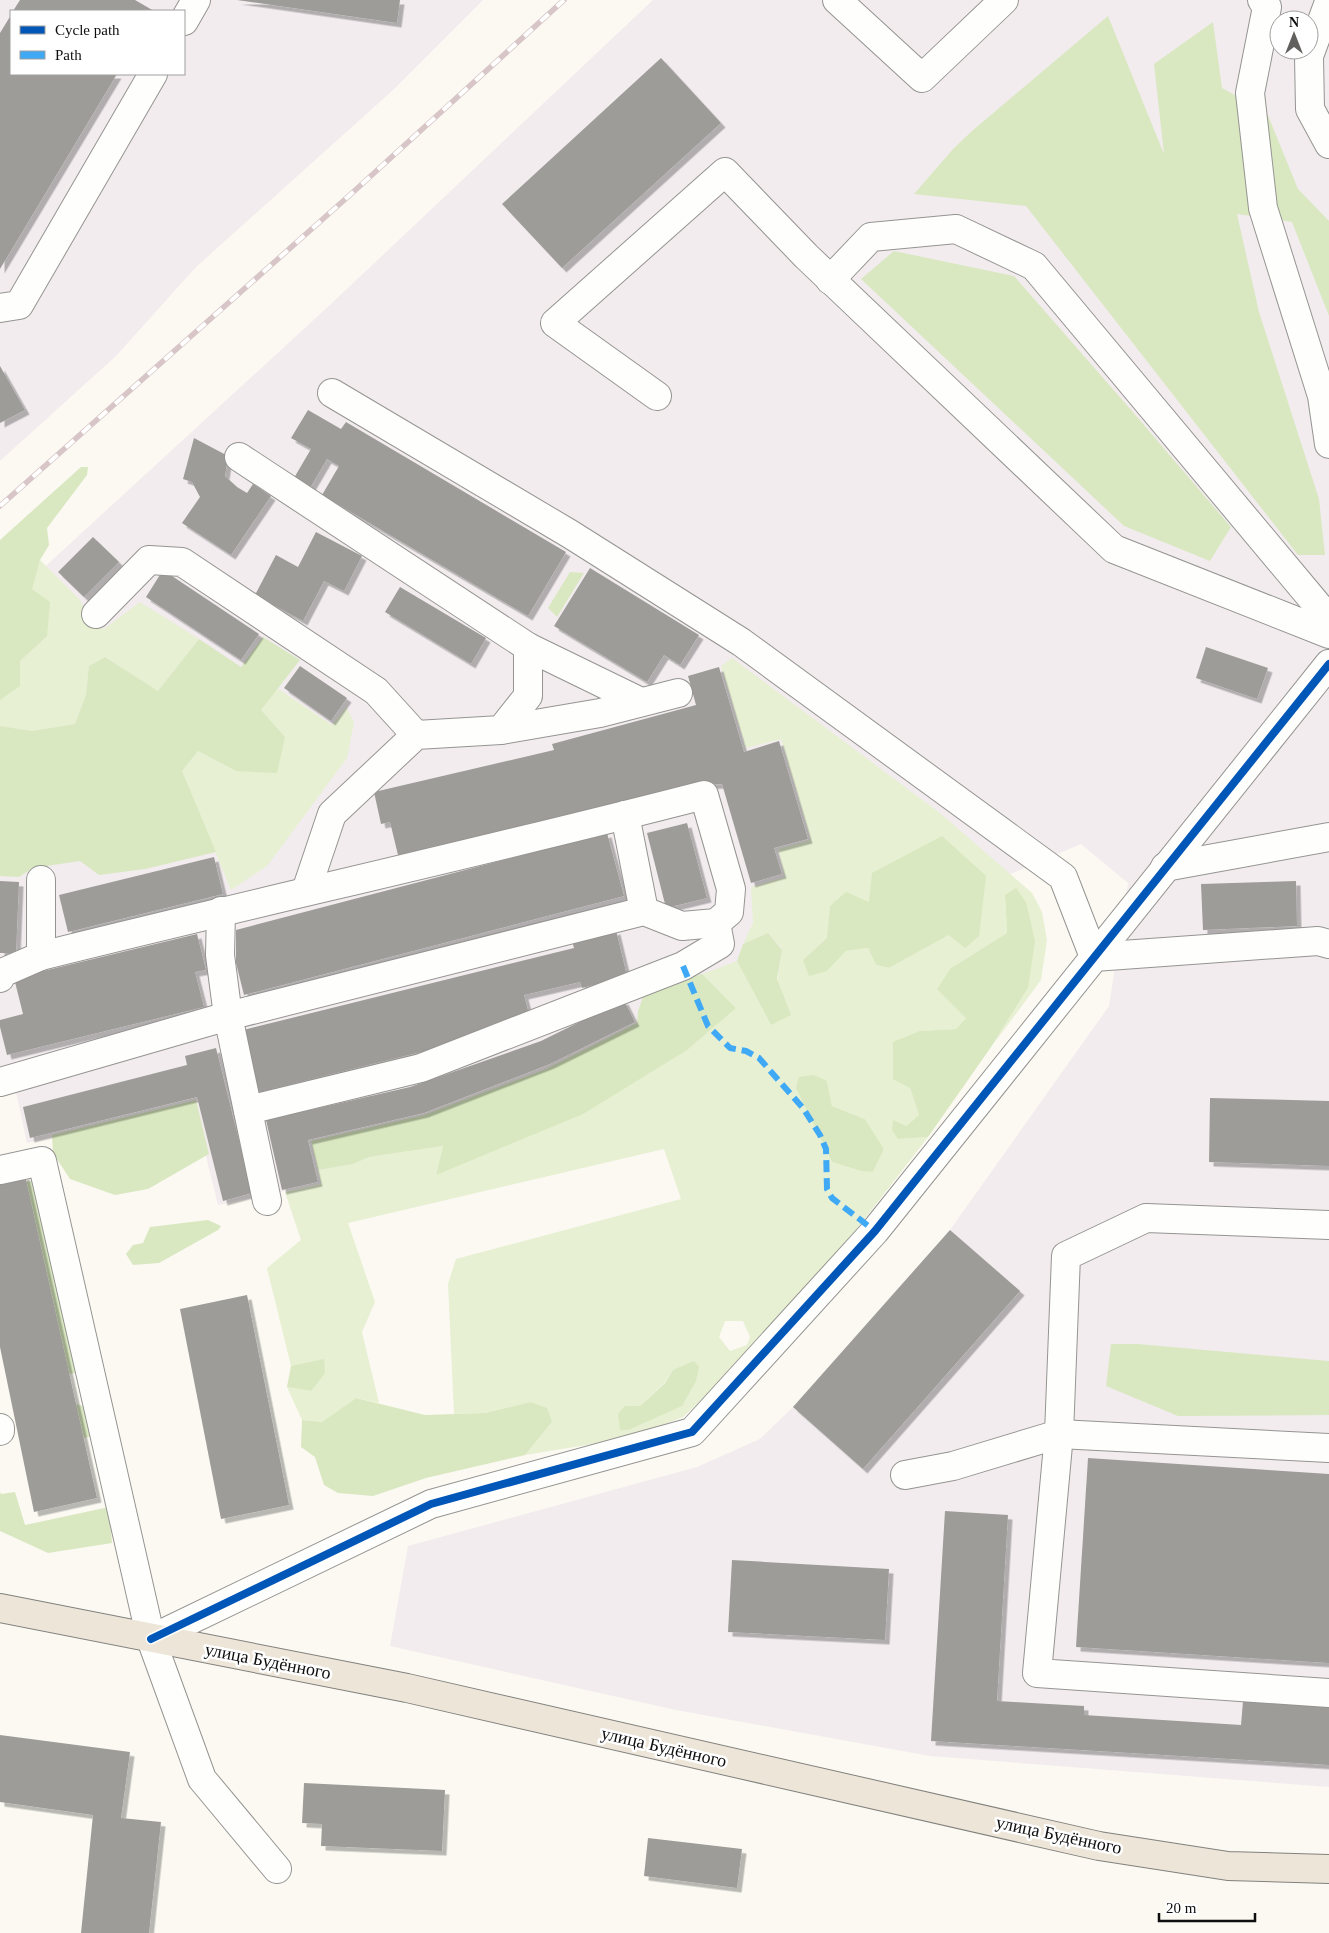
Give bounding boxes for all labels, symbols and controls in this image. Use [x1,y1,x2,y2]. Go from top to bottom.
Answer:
legend [10,10,185,75]
north arrow [1269,10,1319,60]
text: N [1289,15,1299,30]
text: Cycle path [55,22,120,38]
text: Path [55,47,82,63]
street label: улица Будённого [203,1639,333,1683]
street label: улица Будённого [599,1723,729,1771]
street label: улица Будённого [994,1812,1124,1858]
scale bar [1159,1890,1255,1922]
text: 20 m [1166,1900,1197,1916]

